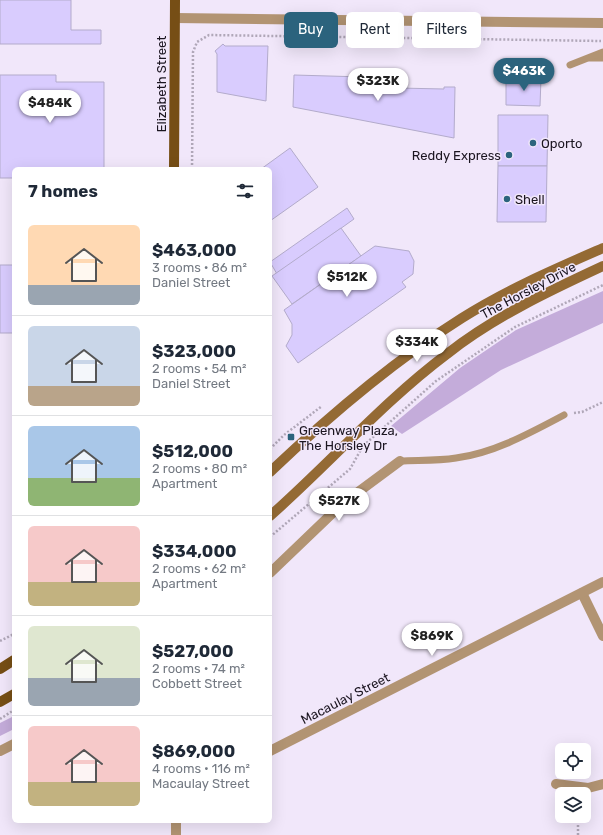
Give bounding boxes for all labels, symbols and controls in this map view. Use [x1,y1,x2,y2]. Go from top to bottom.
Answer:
chip: Buy [284,12,338,48]
chip: Rent [346,12,404,48]
chip: Filters [412,12,481,48]
street label: Elizabeth Street [154,36,169,132]
pin: $463K [496,58,552,92]
text: $463K [502,63,546,78]
pin: $323K [350,68,406,102]
text: $323K [357,73,399,88]
pin: $484K [22,90,78,124]
text: $484K [28,95,72,110]
place label: Oporto [541,136,583,151]
marker: Oporto [528,138,538,148]
place label: Reddy Express [412,148,501,163]
marker: Reddy Express [504,150,514,160]
icon: filters [234,180,256,202]
text: 7 homes [28,181,98,201]
place label: Shell [515,192,545,207]
marker: Shell [502,194,512,204]
text: $463,000 [152,240,237,260]
icon: home [60,241,108,289]
street label: The Horsley Drive [478,259,578,322]
text: 3 rooms · 86 m² [152,260,247,275]
pin: $512K [319,264,375,298]
text: $512K [327,269,367,284]
text: Daniel Street [152,275,230,290]
pin: $334K [389,329,445,363]
text: $334K [395,334,439,349]
text: $323,000 [152,341,236,361]
icon: home [60,342,108,390]
text: 2 rooms · 54 m² [152,361,246,376]
text: Daniel Street [152,376,230,391]
place label: Greenway Plaza, The Horsley Dr [299,423,398,453]
marker: Greenway Plaza, The Horsley Dr [286,432,296,442]
text: $512,000 [152,441,233,461]
icon: home [60,442,108,490]
text: 2 rooms · 80 m² [152,461,247,476]
text: Apartment [152,476,217,491]
pin: $527K [311,488,367,522]
text: $527K [318,493,360,508]
text: $334,000 [152,541,237,561]
icon: home [60,542,108,590]
text: 2 rooms · 62 m² [152,561,246,576]
text: Apartment [152,576,217,591]
pin: $869K [404,623,460,657]
text: $869K [411,628,453,643]
text: $527,000 [152,641,233,661]
icon: home [60,642,108,690]
text: 2 rooms · 74 m² [152,661,245,676]
street label: Macaulay Street [298,670,392,727]
text: Cobbett Street [152,676,242,691]
text: $869,000 [152,741,235,761]
icon: home [60,742,108,790]
map controls [555,743,591,823]
button: locate [555,743,591,779]
text: 4 rooms · 116 m² [152,761,250,776]
text: Macaulay Street [152,776,249,791]
button: layers [555,787,591,823]

